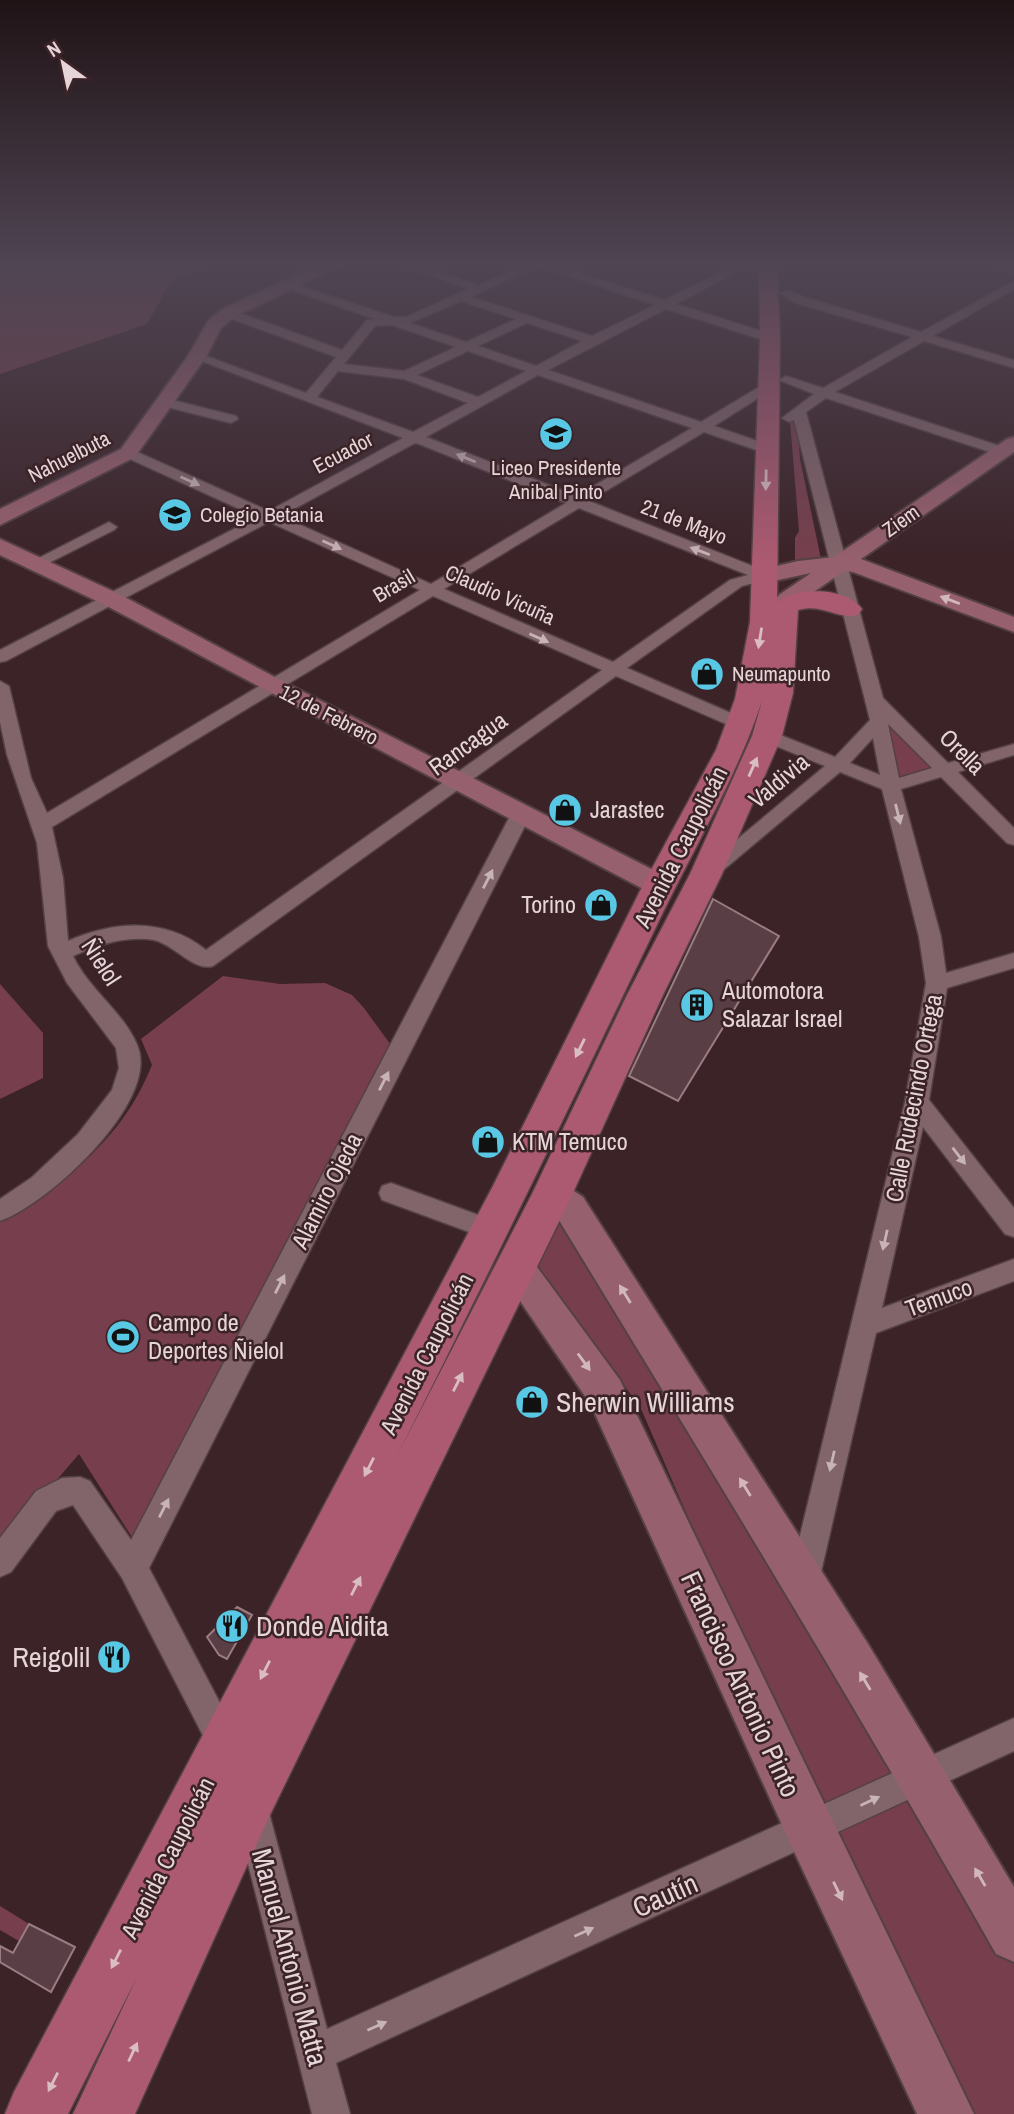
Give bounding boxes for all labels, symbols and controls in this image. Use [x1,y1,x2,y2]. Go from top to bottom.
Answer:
north arrow [28,28,98,98]
text: N [42,35,66,63]
school or university icon: Liceo Presidente Anibal Pinto [537,415,575,453]
street label: Nahuelbuta [23,423,115,489]
street label: Ecuador [308,425,378,480]
one-way arrow [455,453,476,464]
place label: Liceo Presidente Anibal Pinto [491,453,621,506]
one-way arrow [761,469,772,491]
one-way arrow [180,475,200,487]
street label: 21 de Mayo [637,492,731,551]
school or university icon: Colegio Betania [156,496,194,534]
street label: Ziem [876,497,925,544]
place label: Colegio Betania [200,500,324,529]
one-way arrow [322,539,342,551]
one-way arrow [690,546,711,557]
street label: Claudio Vicuña [441,557,560,632]
street label: Brasil [367,562,420,609]
one-way arrow [940,595,961,606]
one-way arrow [755,627,766,649]
one-way arrow [529,633,550,644]
shop icon: Neumapunto [688,655,726,693]
place label: Neumapunto [732,659,831,688]
street label: 12 de Febrero [275,677,384,752]
street label: Rancagua [422,704,513,783]
street label: Orella [933,721,993,781]
street label: Valdivia [741,746,815,815]
one-way arrow [747,757,759,777]
street label: Avenida Caupolicán [625,760,735,934]
shop icon: Jarastec [546,791,584,829]
place label: Jarastec [590,793,665,825]
one-way arrow [893,804,904,826]
one-way arrow [482,869,493,889]
shop icon: Torino [582,886,620,924]
place label: Torino [521,888,576,920]
street label: Ñielol [75,932,129,991]
place label: Automotora Salazar Israel [721,974,842,1034]
building icon: Automotora Salazar Israel [678,986,716,1024]
street label: Calle Rudecindo Ortega [877,991,949,1204]
one-way arrow [575,1037,586,1058]
one-way arrow [378,1071,389,1091]
shop icon: KTM Temuco [469,1123,507,1161]
place label: KTM Temuco [512,1125,628,1157]
street label: Alamiro Ojeda [283,1127,369,1255]
one-way arrow [952,1147,966,1165]
one-way arrow [879,1229,890,1251]
street label: Avenida Caupolicán [371,1267,481,1441]
street label: Temuco [901,1270,977,1324]
one-way arrow [273,1273,285,1293]
one-way arrow [618,1285,631,1304]
place label: Campo de Deportes Ñielol [148,1306,284,1366]
sports icon: Campo de Deportes Ñielol [104,1318,142,1356]
one-way arrow [577,1353,591,1372]
one-way arrow [453,1372,464,1392]
shop icon: Sherwin Williams [513,1383,551,1421]
place label: Sherwin Williams [556,1383,735,1421]
one-way arrow [826,1451,837,1473]
one-way arrow [363,1457,374,1477]
one-way arrow [739,1478,752,1497]
one-way arrow [159,1498,170,1518]
street label: Francisco Antonio Pinto [672,1565,810,1803]
one-way arrow [351,1576,362,1596]
restaurant icon: Donde Aidita [213,1607,251,1645]
place label: Donde Aidita [256,1607,389,1645]
place label: Reigolil [12,1638,90,1676]
restaurant icon: Reigolil [95,1638,133,1676]
one-way arrow [260,1660,271,1680]
one-way arrow [859,1671,871,1690]
street label: Avenida Caupolicán [112,1771,222,1945]
one-way arrow [860,1795,880,1807]
street label: Manuel Antonio Matta [243,1844,337,2070]
street label: Cautín [626,1864,704,1926]
one-way arrow [974,1867,986,1886]
one-way arrow [833,1881,844,1901]
one-way arrow [574,1926,595,1937]
one-way arrow [111,1949,122,1969]
one-way arrow [367,2020,387,2032]
one-way arrow [127,2042,139,2062]
one-way arrow [47,2072,58,2092]

